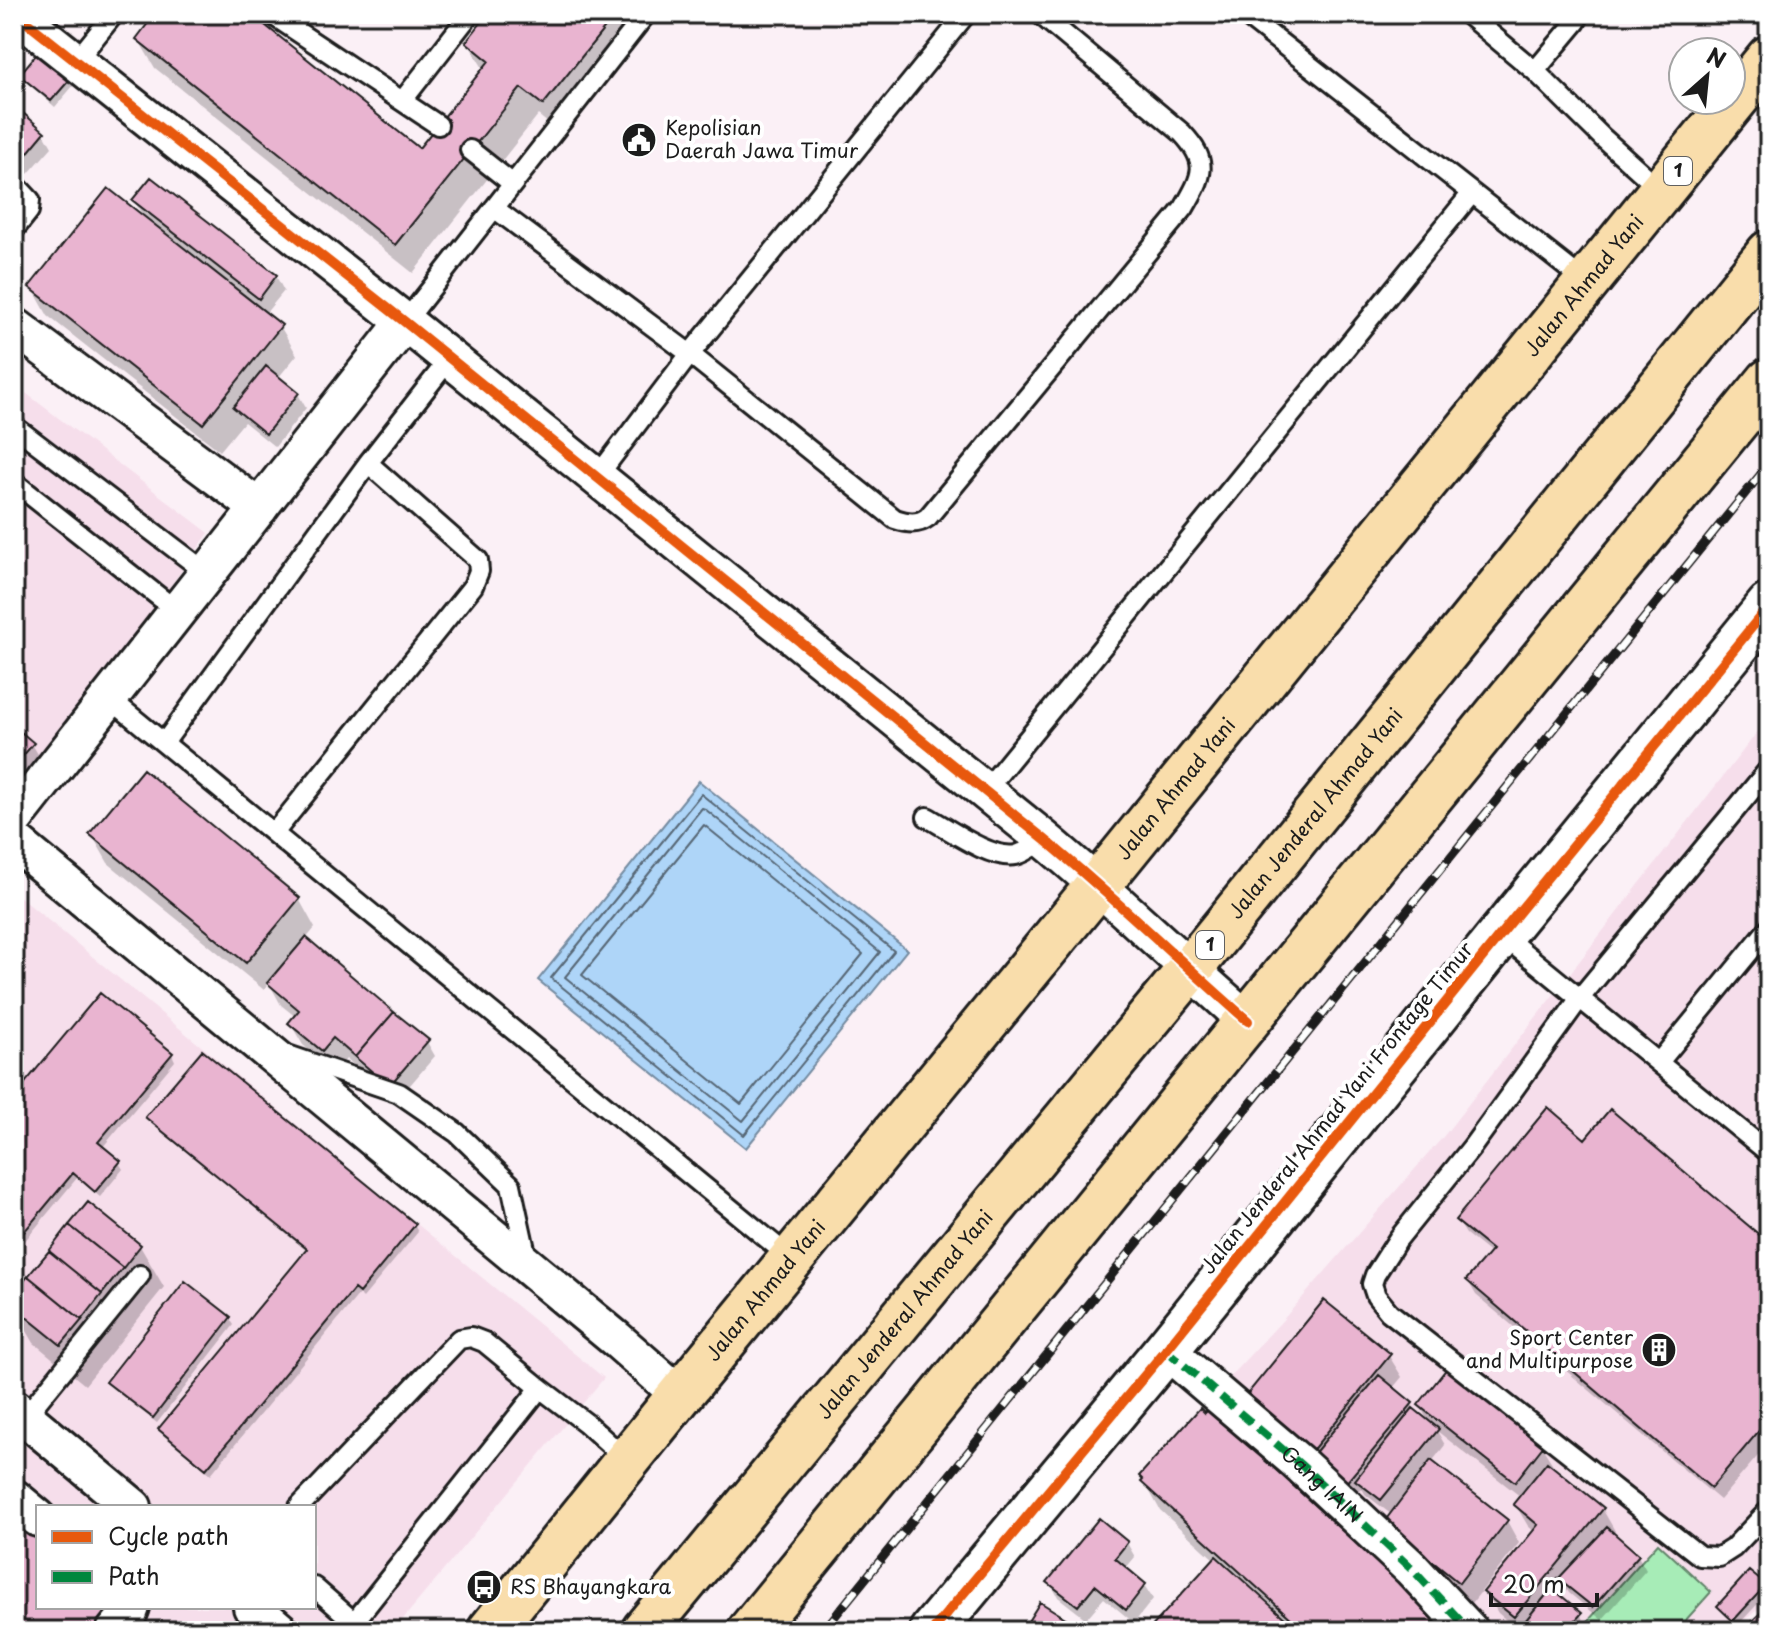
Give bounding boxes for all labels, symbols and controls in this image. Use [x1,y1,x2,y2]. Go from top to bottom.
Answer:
north arrow [1667,36,1747,116]
text: N [1702,38,1732,76]
place label: Kepolisian Daerah Jawa Timur [665,112,859,165]
public building icon: Kepolisian Daerah Jawa Timur [620,121,658,159]
road number: 1 [1664,157,1692,185]
street label: Jalan Ahmad Yani [1516,208,1650,363]
street label: Jalan Jenderal Ahmad Yani [1220,701,1409,925]
street label: Jalan Ahmad Yani [1108,711,1242,866]
road number: 1 [1196,931,1224,959]
street label: Jalan Jenderal Ahmad Yani Frontage Timur [1193,934,1480,1280]
street label: Jalan Jenderal Ahmad Yani [809,1203,1000,1425]
street label: Jalan Ahmad Yani [698,1213,832,1367]
place label: Sport Center and Multipurpose [1466,1322,1634,1375]
building icon: Sport Center and Multipurpose [1640,1331,1678,1369]
street label: Gang IAIN [1275,1438,1370,1530]
legend [36,1505,316,1609]
text: Cycle path [108,1517,229,1553]
text: Path [108,1557,160,1593]
scale bar [1491,1557,1597,1607]
text: 20 m [1503,1565,1565,1601]
bus stop icon: RS Bhayangkara [465,1568,503,1606]
place label: RS Bhayangkara [510,1571,672,1601]

